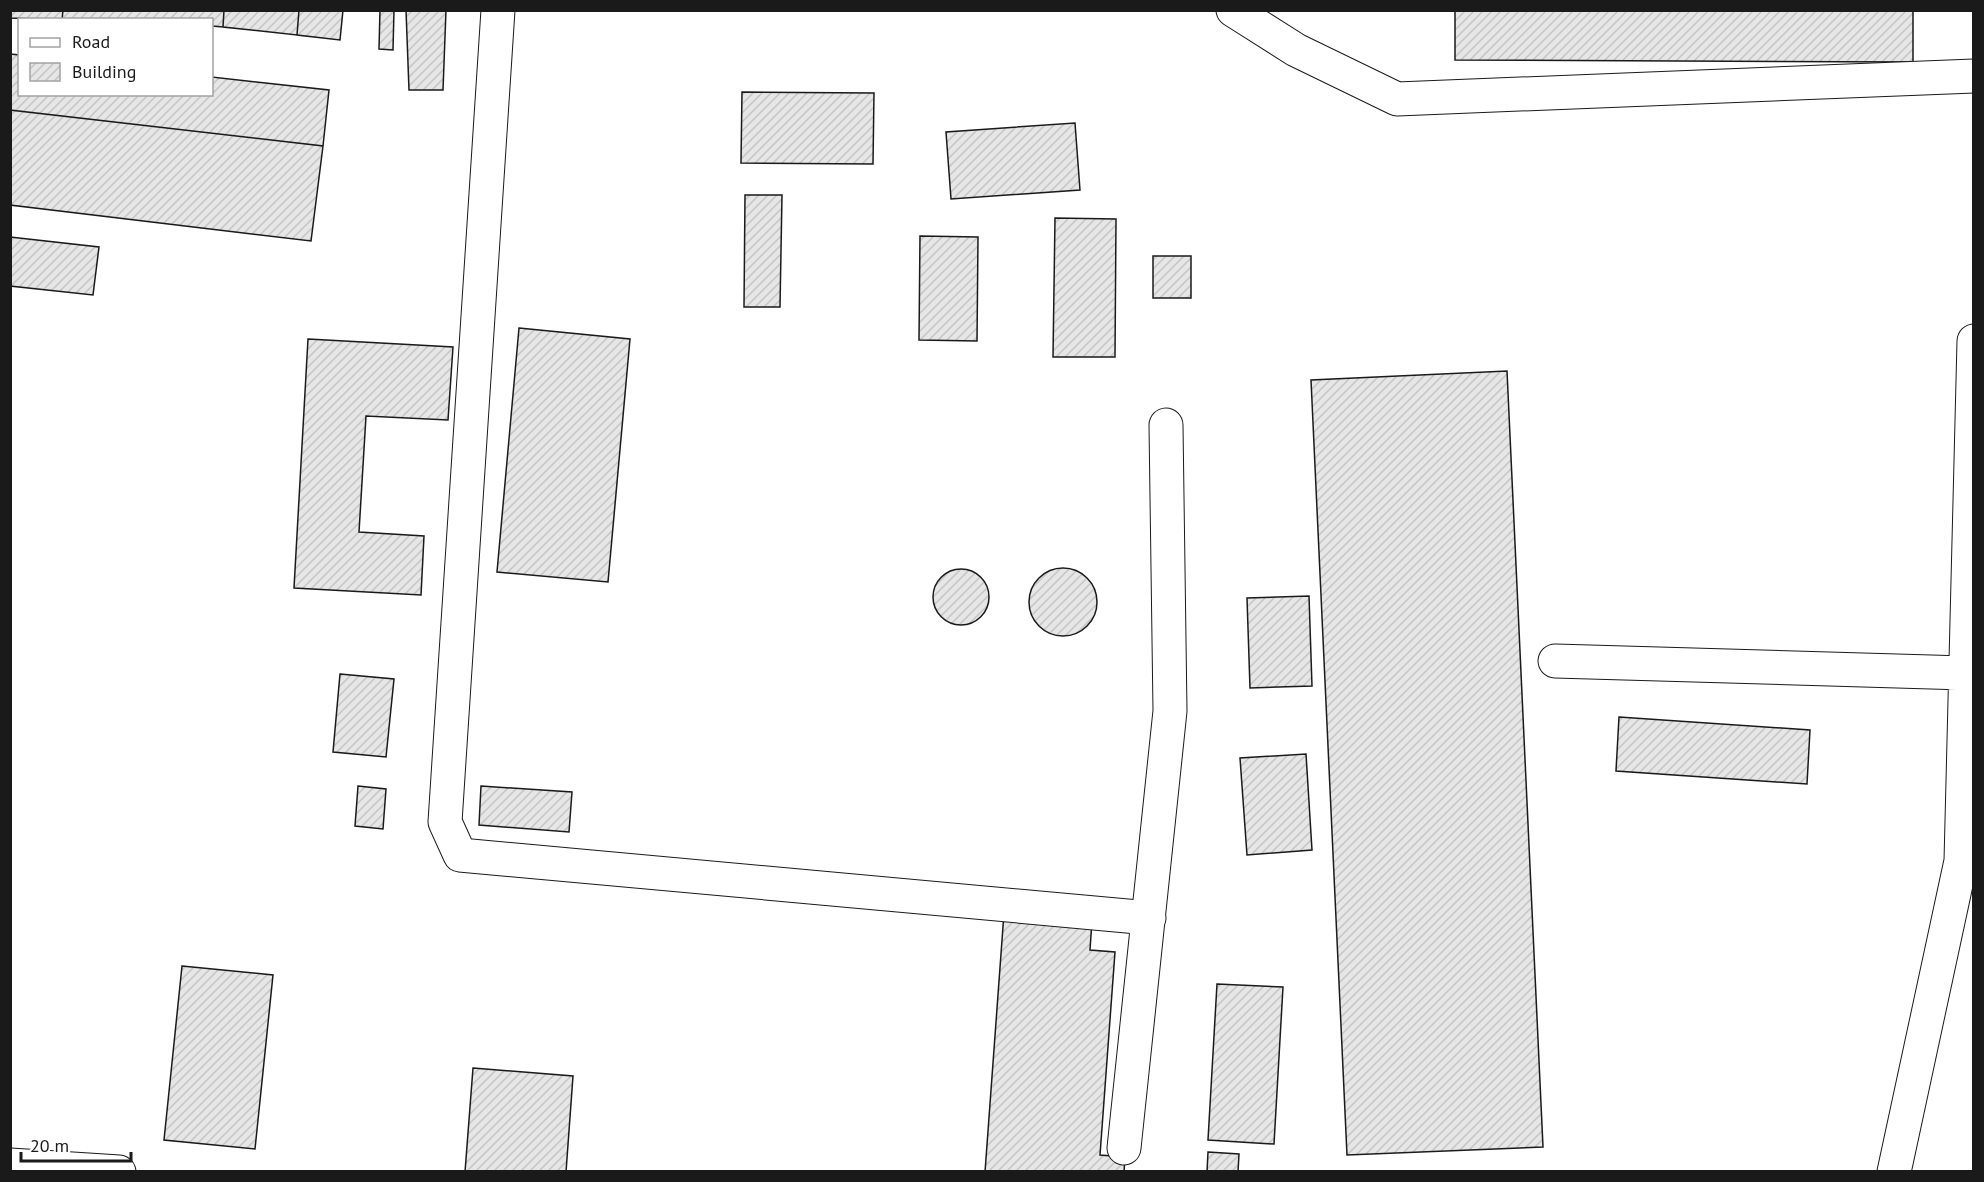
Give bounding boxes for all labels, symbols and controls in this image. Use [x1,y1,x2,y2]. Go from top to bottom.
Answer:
legend [18,18,213,96]
text: Road [72,30,110,53]
text: Building [72,60,136,83]
scale bar [21,1125,130,1163]
text: 20 m [30,1134,69,1157]

